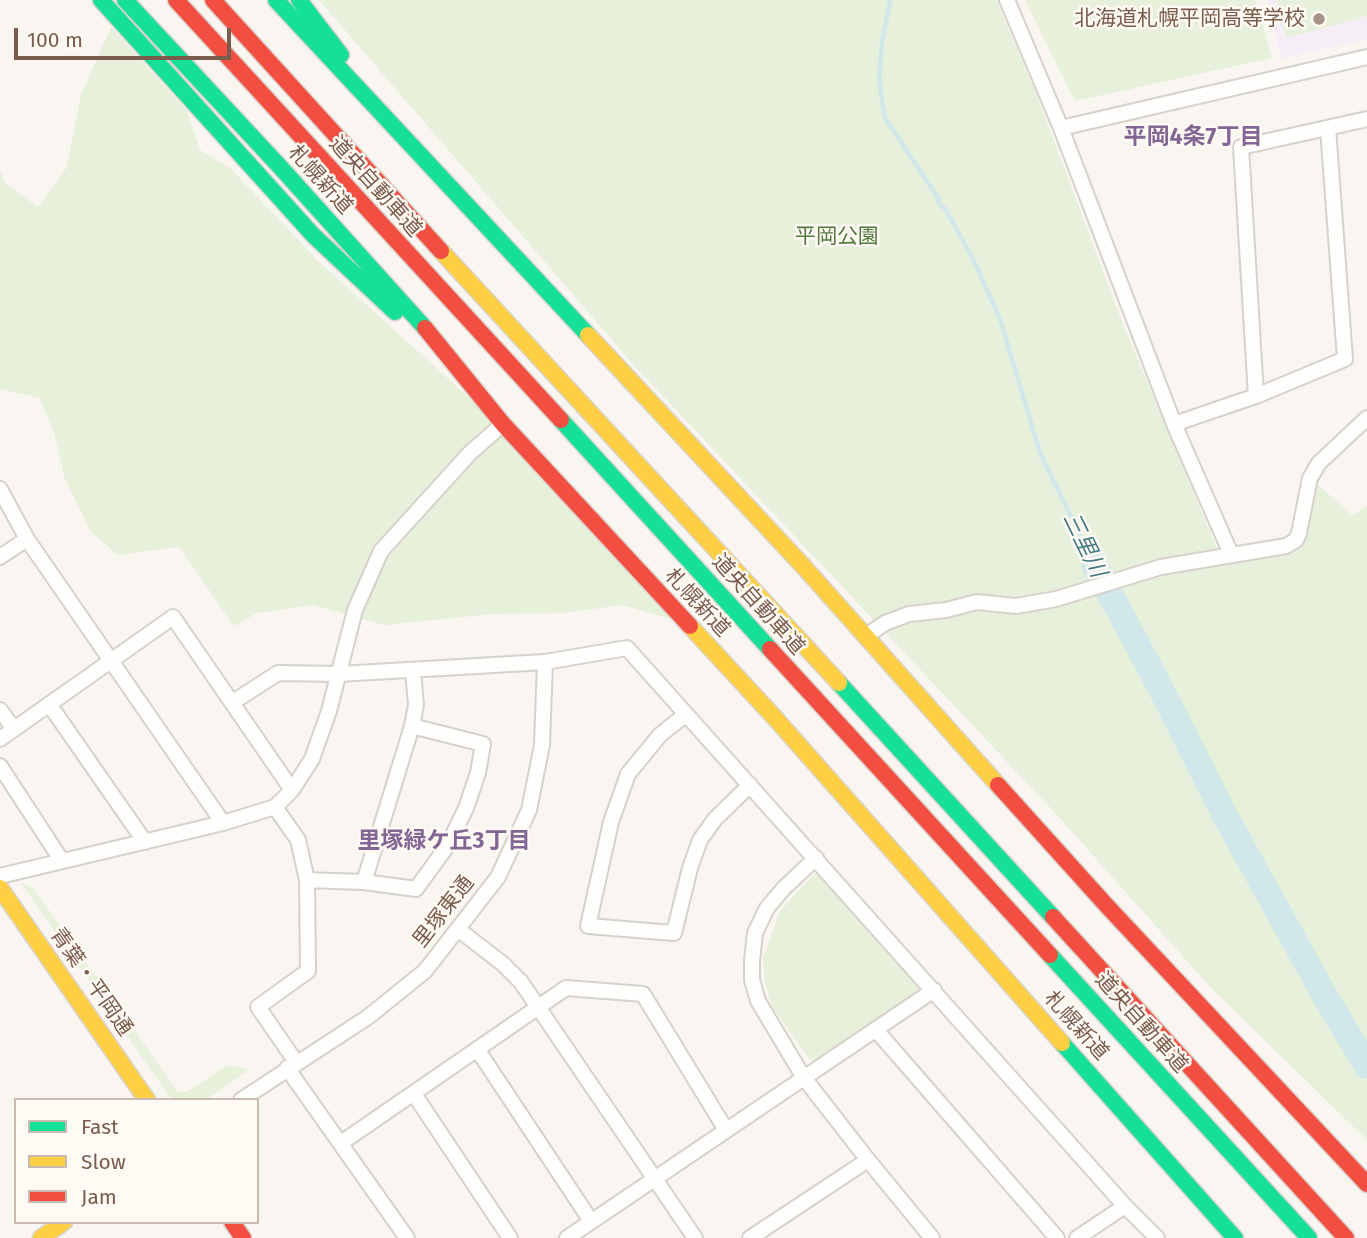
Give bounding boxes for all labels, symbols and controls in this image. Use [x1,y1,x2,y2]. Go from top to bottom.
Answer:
place label: 北海道札幌平岡高等学校 [1074,6,1305,32]
marker: 北海道札幌平岡高等学校 [1311,11,1327,27]
scale bar [18,14,234,58]
text: 100 m [27,27,83,53]
district label: 平岡4条7丁目 [1124,124,1262,152]
street label: 道央自動車道 [323,132,427,242]
street label: 札幌新道 [283,140,357,220]
park label: 平岡公園 [795,224,879,250]
water label: 三里川 [1056,508,1112,582]
street label: 道央自動車道 [706,550,810,660]
street label: 札幌新道 [659,564,735,642]
district label: 里塚緑ケ丘3丁目 [358,828,530,856]
street label: 里塚東通 [408,871,480,953]
street label: 青葉・平岡通 [45,923,137,1041]
street label: 道央自動車道 [1089,968,1193,1078]
street label: 札幌新道 [1039,986,1113,1066]
legend [14,1098,259,1224]
text: Fast [81,1114,119,1140]
text: Slow [81,1149,126,1175]
text: Jam [81,1184,117,1210]

